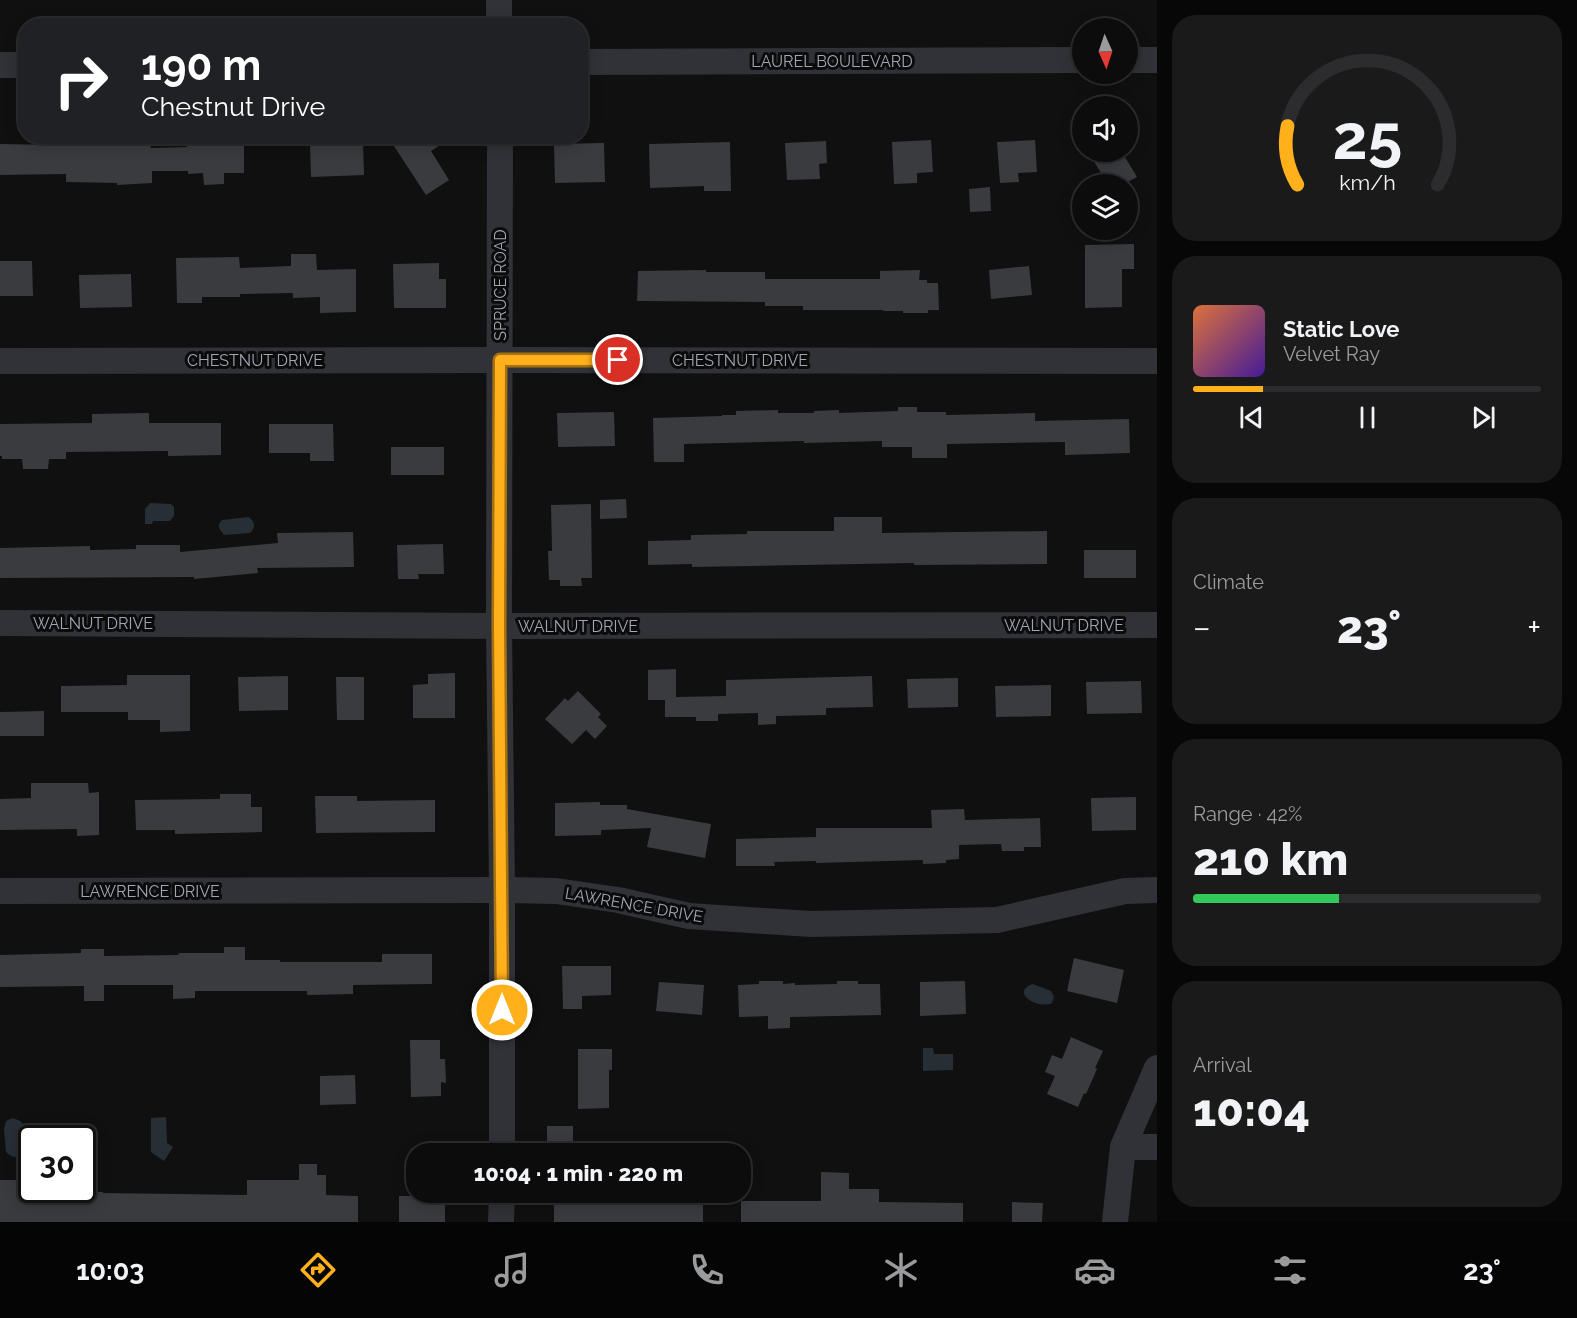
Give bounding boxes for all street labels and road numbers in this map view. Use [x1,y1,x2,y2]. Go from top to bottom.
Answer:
street label: LAUREL BOULEVARD [751,52,913,71]
street label: SPRUCE ROAD [491,229,510,341]
street label: CHESTNUT DRIVE [187,351,323,370]
street label: CHESTNUT DRIVE [672,351,808,370]
street label: WALNUT DRIVE [33,614,153,633]
street label: WALNUT DRIVE [1004,616,1124,635]
street label: WALNUT DRIVE [518,617,638,636]
street label: LAWRENCE DRIVE [80,882,220,901]
street label: LAWRENCE DRIVE [564,884,705,927]

